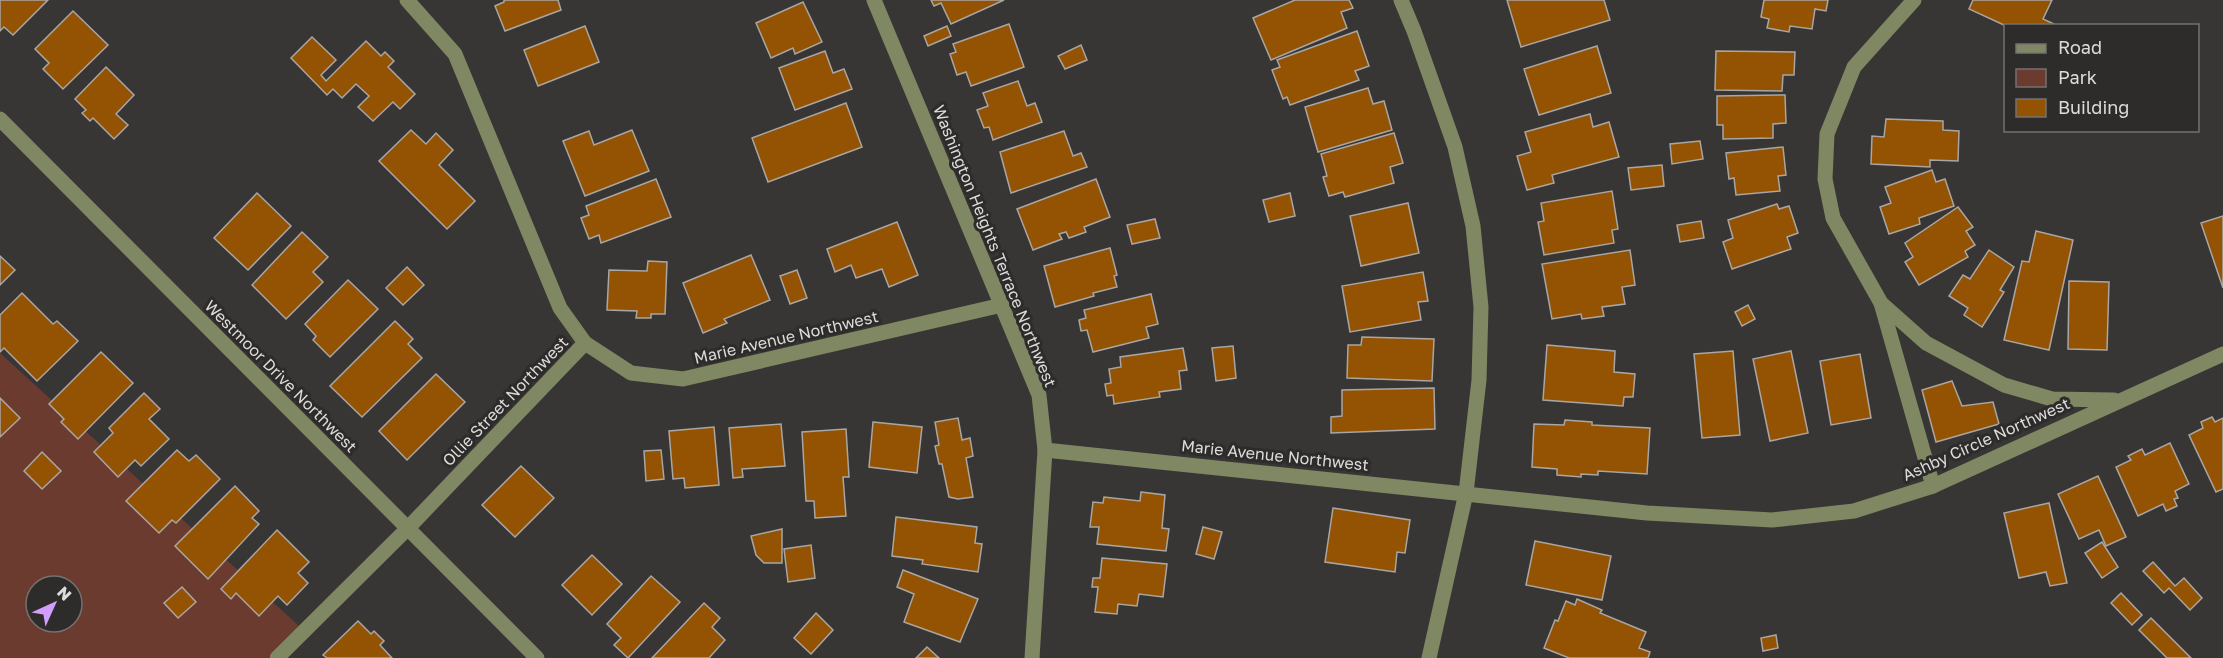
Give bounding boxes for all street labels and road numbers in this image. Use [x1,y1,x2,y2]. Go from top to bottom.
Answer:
street label: Washington Heights Terrace Northwest [929,102,1061,390]
street label: Westmoor Drive Northwest [201,296,361,456]
street label: Marie Avenue Northwest [692,306,880,368]
street label: Ollie Street Northwest [438,332,572,470]
street label: Ashby Circle Northwest [1899,393,2073,485]
street label: Marie Avenue Northwest [1180,435,1370,475]

